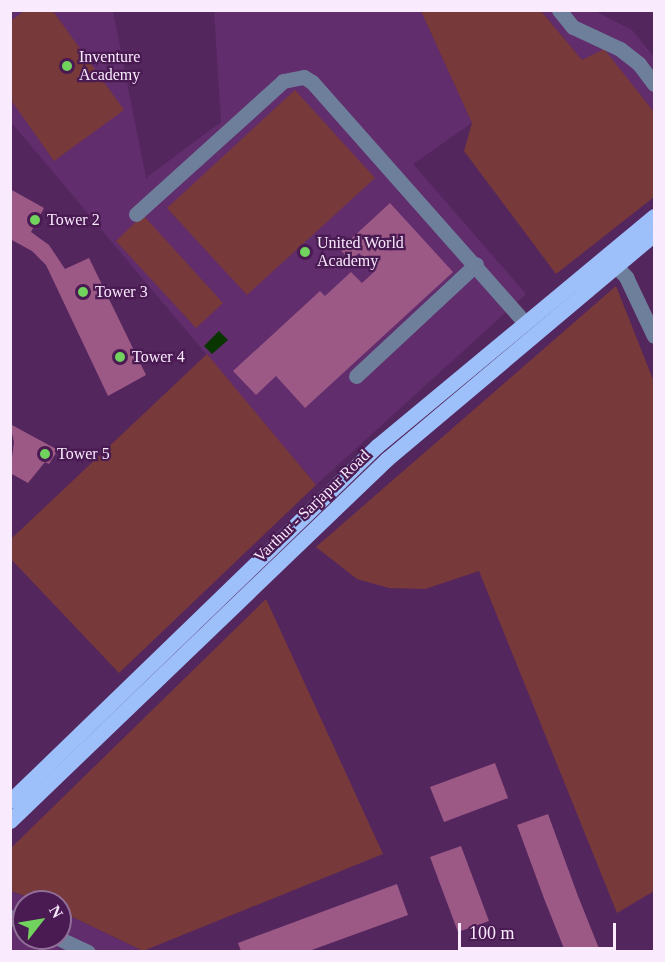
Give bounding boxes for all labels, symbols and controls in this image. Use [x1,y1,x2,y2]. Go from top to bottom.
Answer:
place label: Inventure Academy [79,47,140,85]
marker: Inventure Academy [60,59,74,73]
place label: Tower 2 [47,210,100,230]
marker: Tower 2 [28,213,42,227]
place label: United World Academy [317,233,404,271]
marker: United World Academy [298,245,312,259]
place label: Tower 3 [95,282,148,302]
marker: Tower 3 [76,285,90,299]
place label: Tower 4 [132,347,185,367]
marker: Tower 4 [113,350,127,364]
place label: Tower 5 [57,444,110,464]
street label: Varthur - Sarjapur Road [250,446,374,566]
marker: Tower 5 [38,447,52,461]
north arrow [12,890,72,950]
text: N [46,902,66,921]
scale bar [461,911,618,949]
text: 100 m [469,923,515,943]

